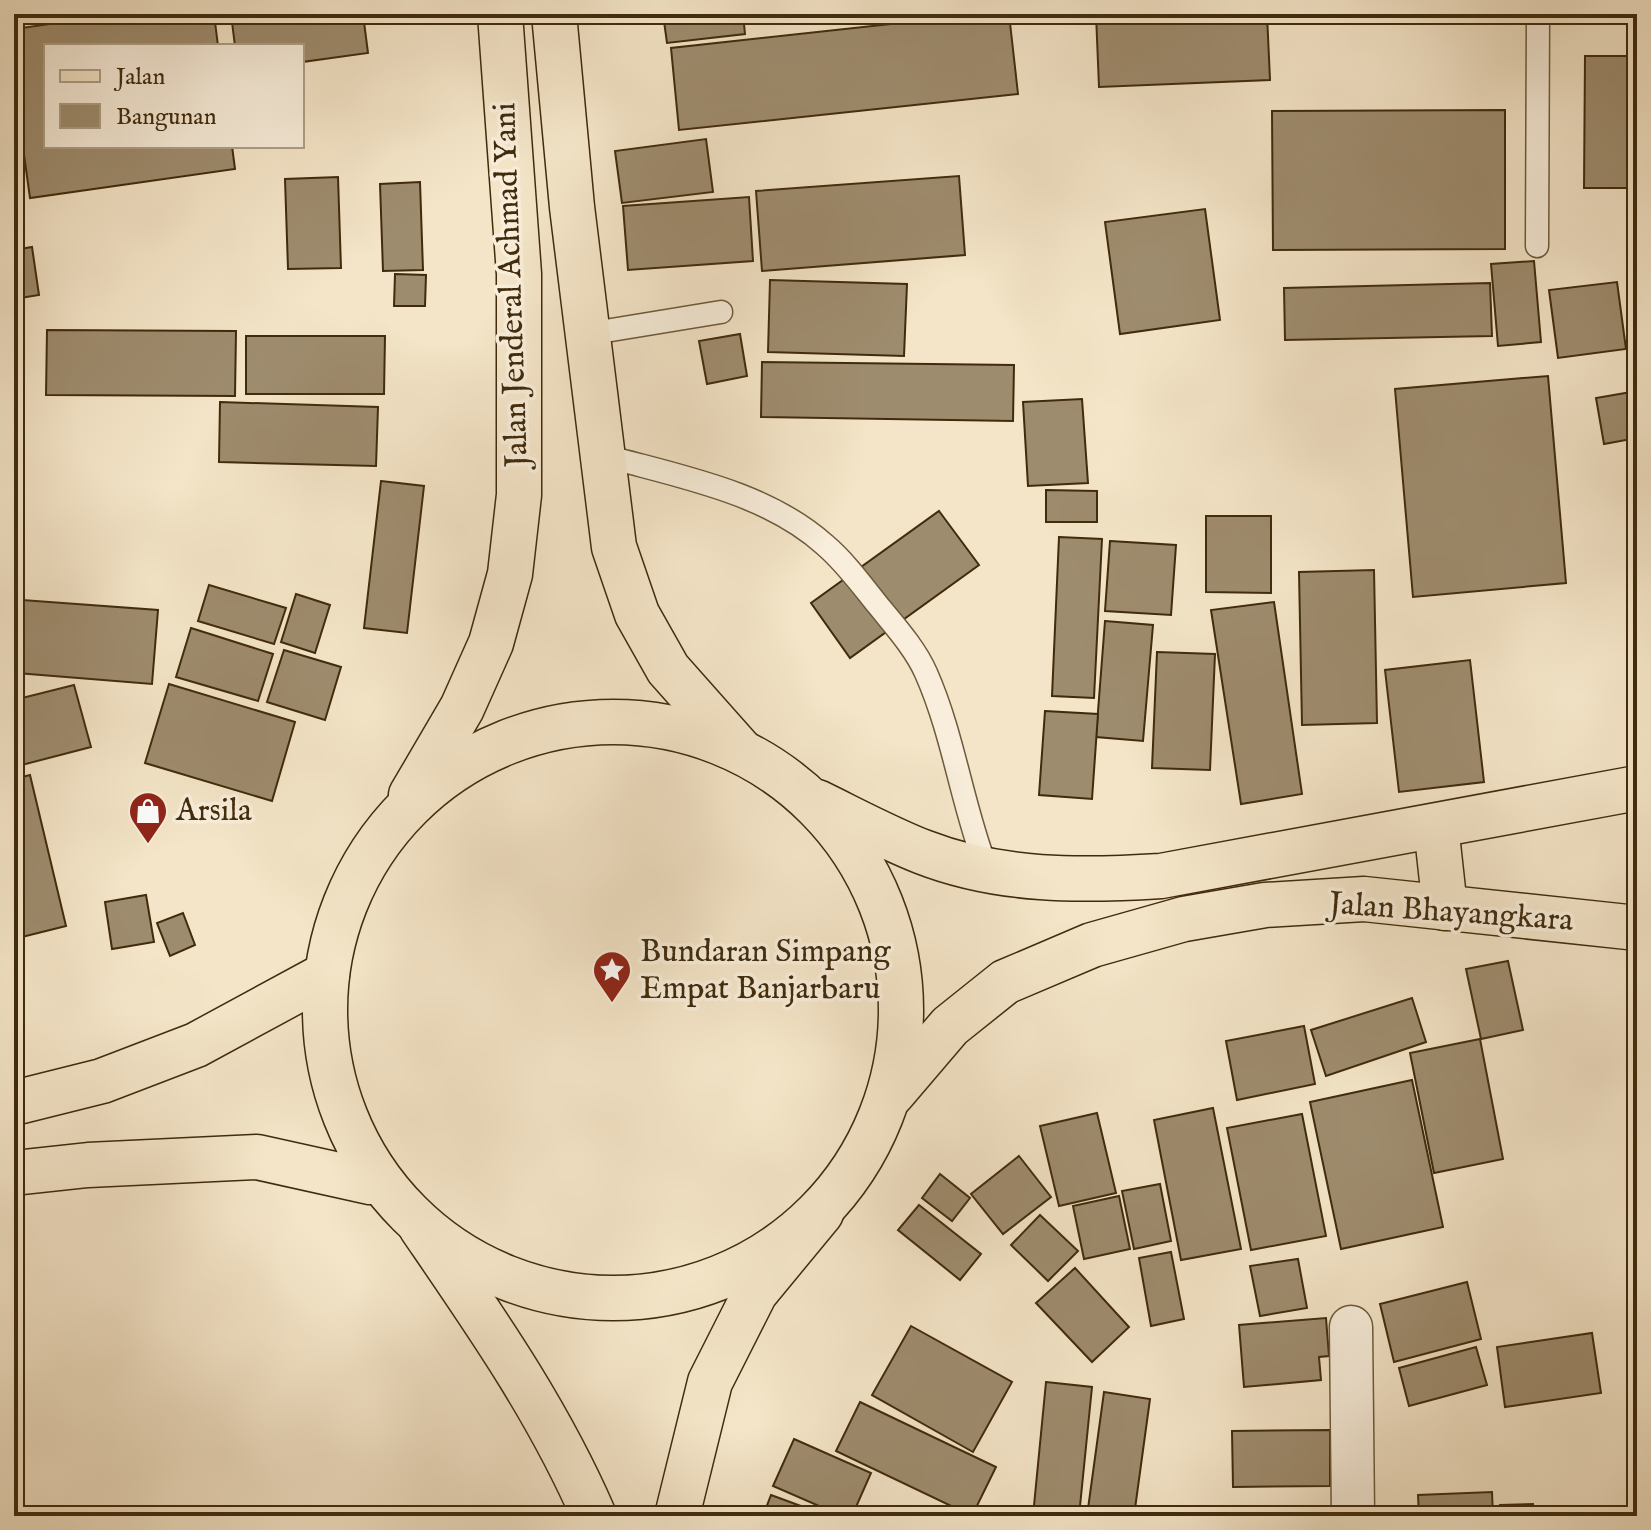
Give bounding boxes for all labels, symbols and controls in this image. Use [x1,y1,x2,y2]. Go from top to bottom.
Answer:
legend [44,44,304,148]
text: Jalan [113,62,165,93]
text: Bangunan [116,102,217,133]
street label: Jalan Jenderal Achmad Yani [485,102,539,471]
shop icon: Arsila [127,790,169,845]
place label: Arsila [175,791,252,832]
street label: Jalan Bhayangkara [1325,884,1575,942]
place label: Bundaran Simpang Empat Banjarbaru [640,932,891,1010]
place icon: Bundaran Simpang Empat Banjarbaru [591,949,633,1004]

